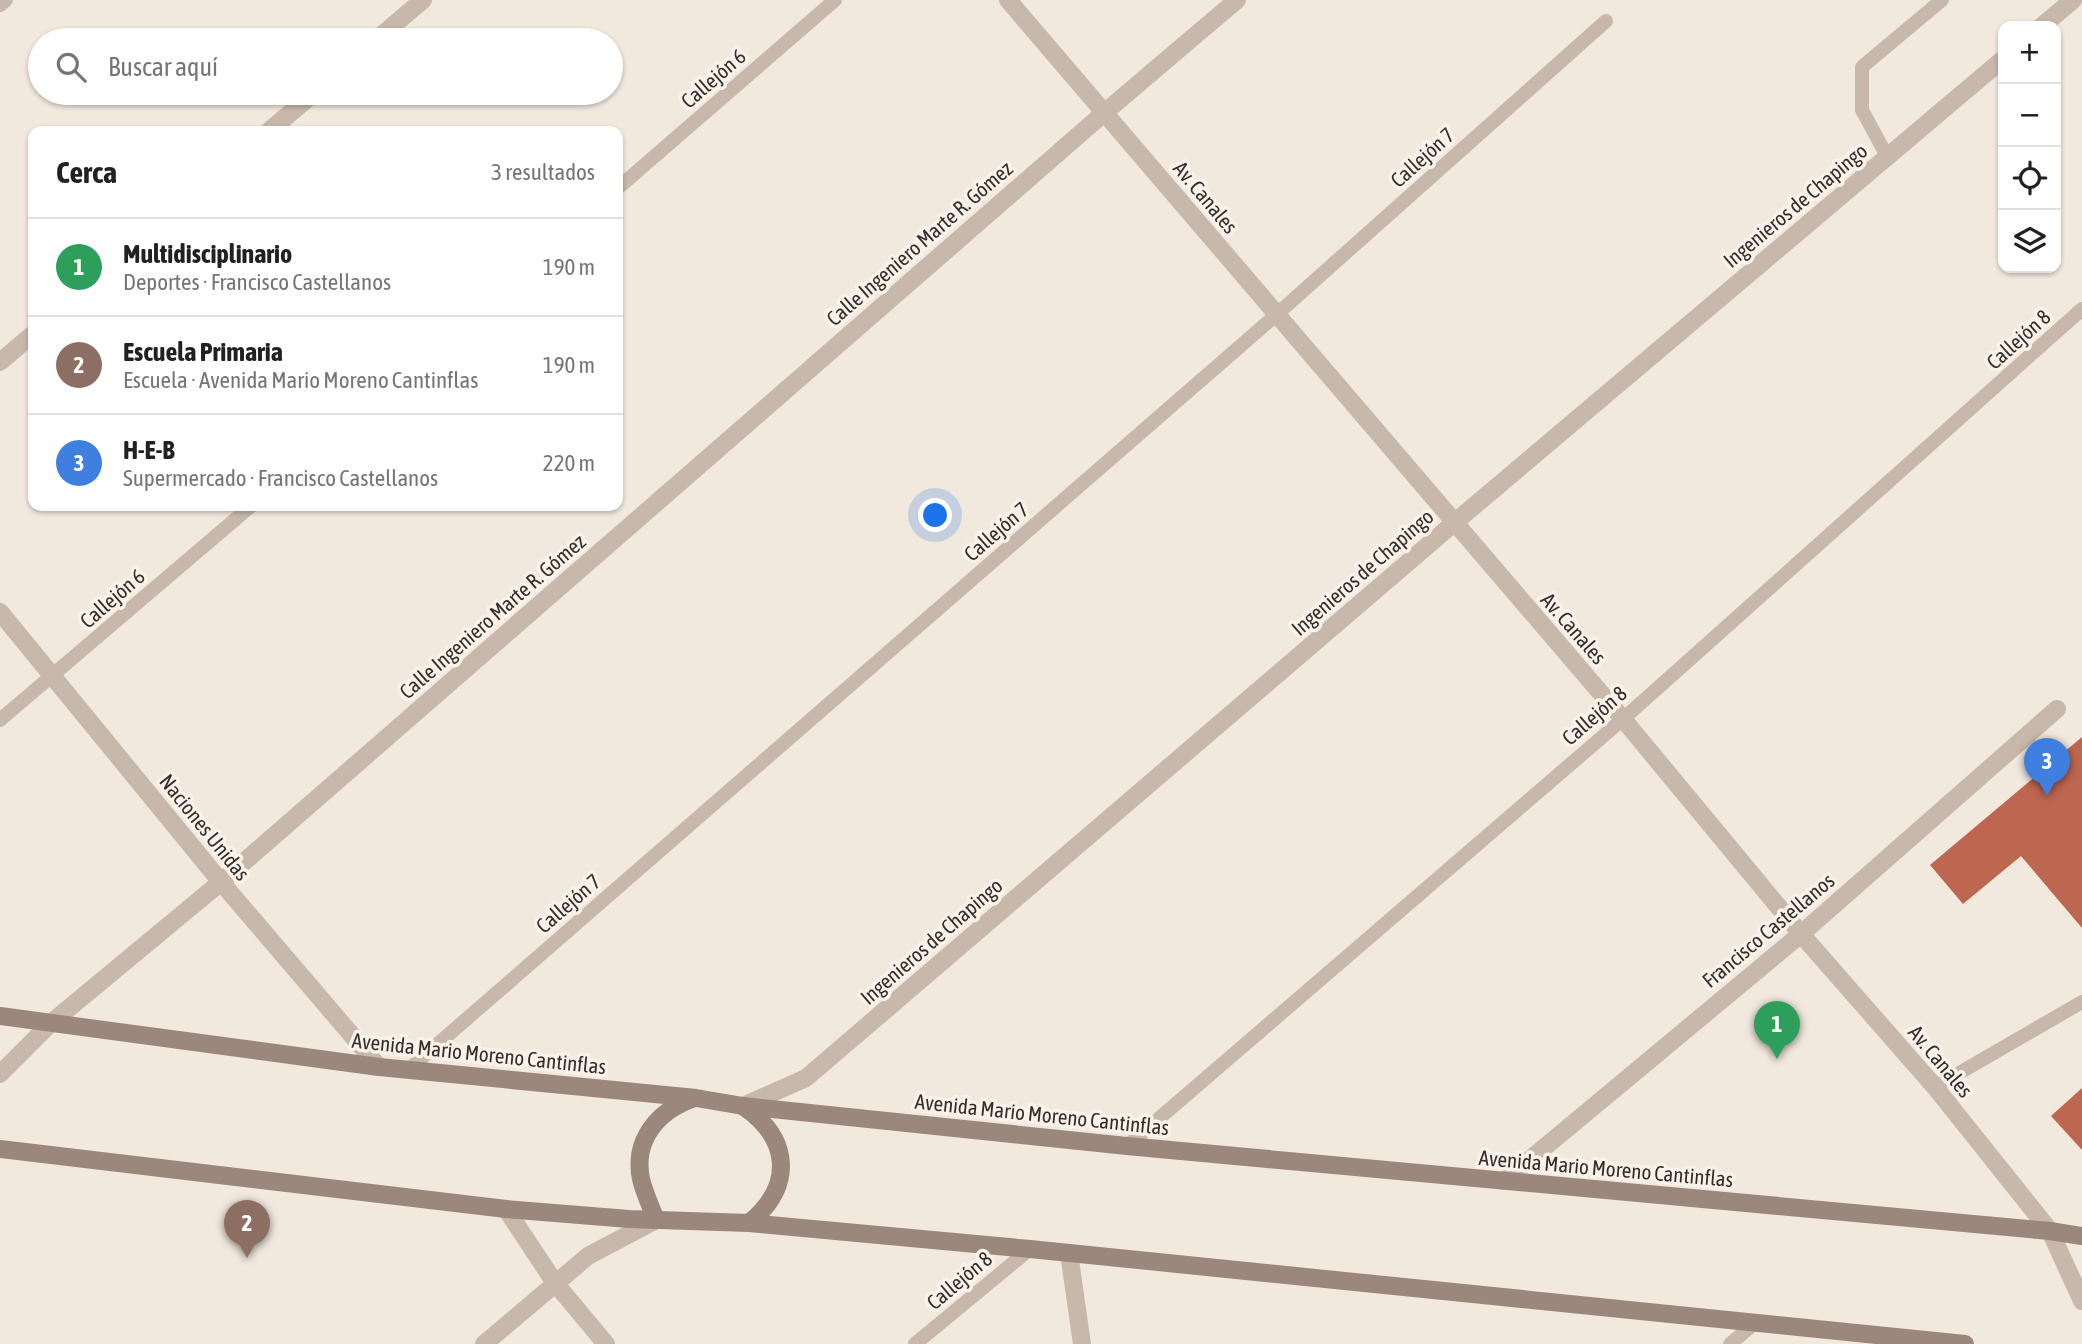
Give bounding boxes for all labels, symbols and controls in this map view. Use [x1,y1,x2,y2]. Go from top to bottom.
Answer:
map controls [1998,21,2061,273]
button: + [1998,21,2061,84]
search box [28,28,623,105]
street label: Callejón 6 [676,44,750,112]
icon: search [52,48,90,86]
text: Buscar aquí [108,52,218,82]
button: − [1998,84,2061,147]
street label: Callejón 7 [1385,122,1459,192]
street label: Ingenieros de Chapingo [1718,138,1872,272]
button: locate [1998,147,2061,210]
text: Cerca [56,155,117,189]
street label: Calle Ingeniero Marte R. Gómez [821,156,1017,330]
street label: Av. Canales [1169,156,1243,238]
text: 3 resultados [491,159,595,185]
button: layers [1998,210,2061,273]
text: Multidisciplinario [123,239,292,269]
text: 1 [74,254,84,280]
text: 190 m [543,254,595,280]
text: Deportes · Francisco Castellanos [123,269,391,295]
street label: Callejón 8 [1981,304,2055,374]
text: Escuela Primaria [123,337,283,367]
text: 2 [74,352,84,378]
text: 190 m [543,352,595,378]
text: Escuela · Avenida Mario Moreno Cantinflas [123,367,478,393]
text: H-E-B [123,435,175,465]
text: 3 [74,450,84,476]
text: 220 m [543,450,595,476]
text: Supermercado · Francisco Castellanos [123,465,438,491]
street label: Callejón 7 [959,497,1033,565]
your location [918,498,952,532]
street label: Ingenieros de Chapingo [1286,504,1438,640]
street label: Calle Ingeniero Marte R. Gómez [394,529,590,703]
street label: Callejón 6 [75,564,149,632]
street label: Av. Canales [1537,588,1611,668]
street label: Callejón 8 [1557,681,1631,749]
pin: 3 [2024,738,2070,796]
street label: Naciones Unidas [155,769,255,885]
street label: Francisco Castellanos [1697,868,1839,992]
street label: Callejón 7 [531,869,605,937]
street label: Ingenieros de Chapingo [855,873,1007,1009]
pin: 1 [1754,1001,1800,1059]
street label: Av. Canales [1904,1020,1978,1102]
street label: Avenida Mario Moreno Cantinflas [351,1028,607,1078]
street label: Avenida Mario Moreno Cantinflas [914,1089,1170,1139]
street label: Avenida Mario Moreno Cantinflas [1478,1145,1734,1191]
pin: 2 [224,1200,270,1258]
street label: Callejón 8 [922,1246,996,1314]

